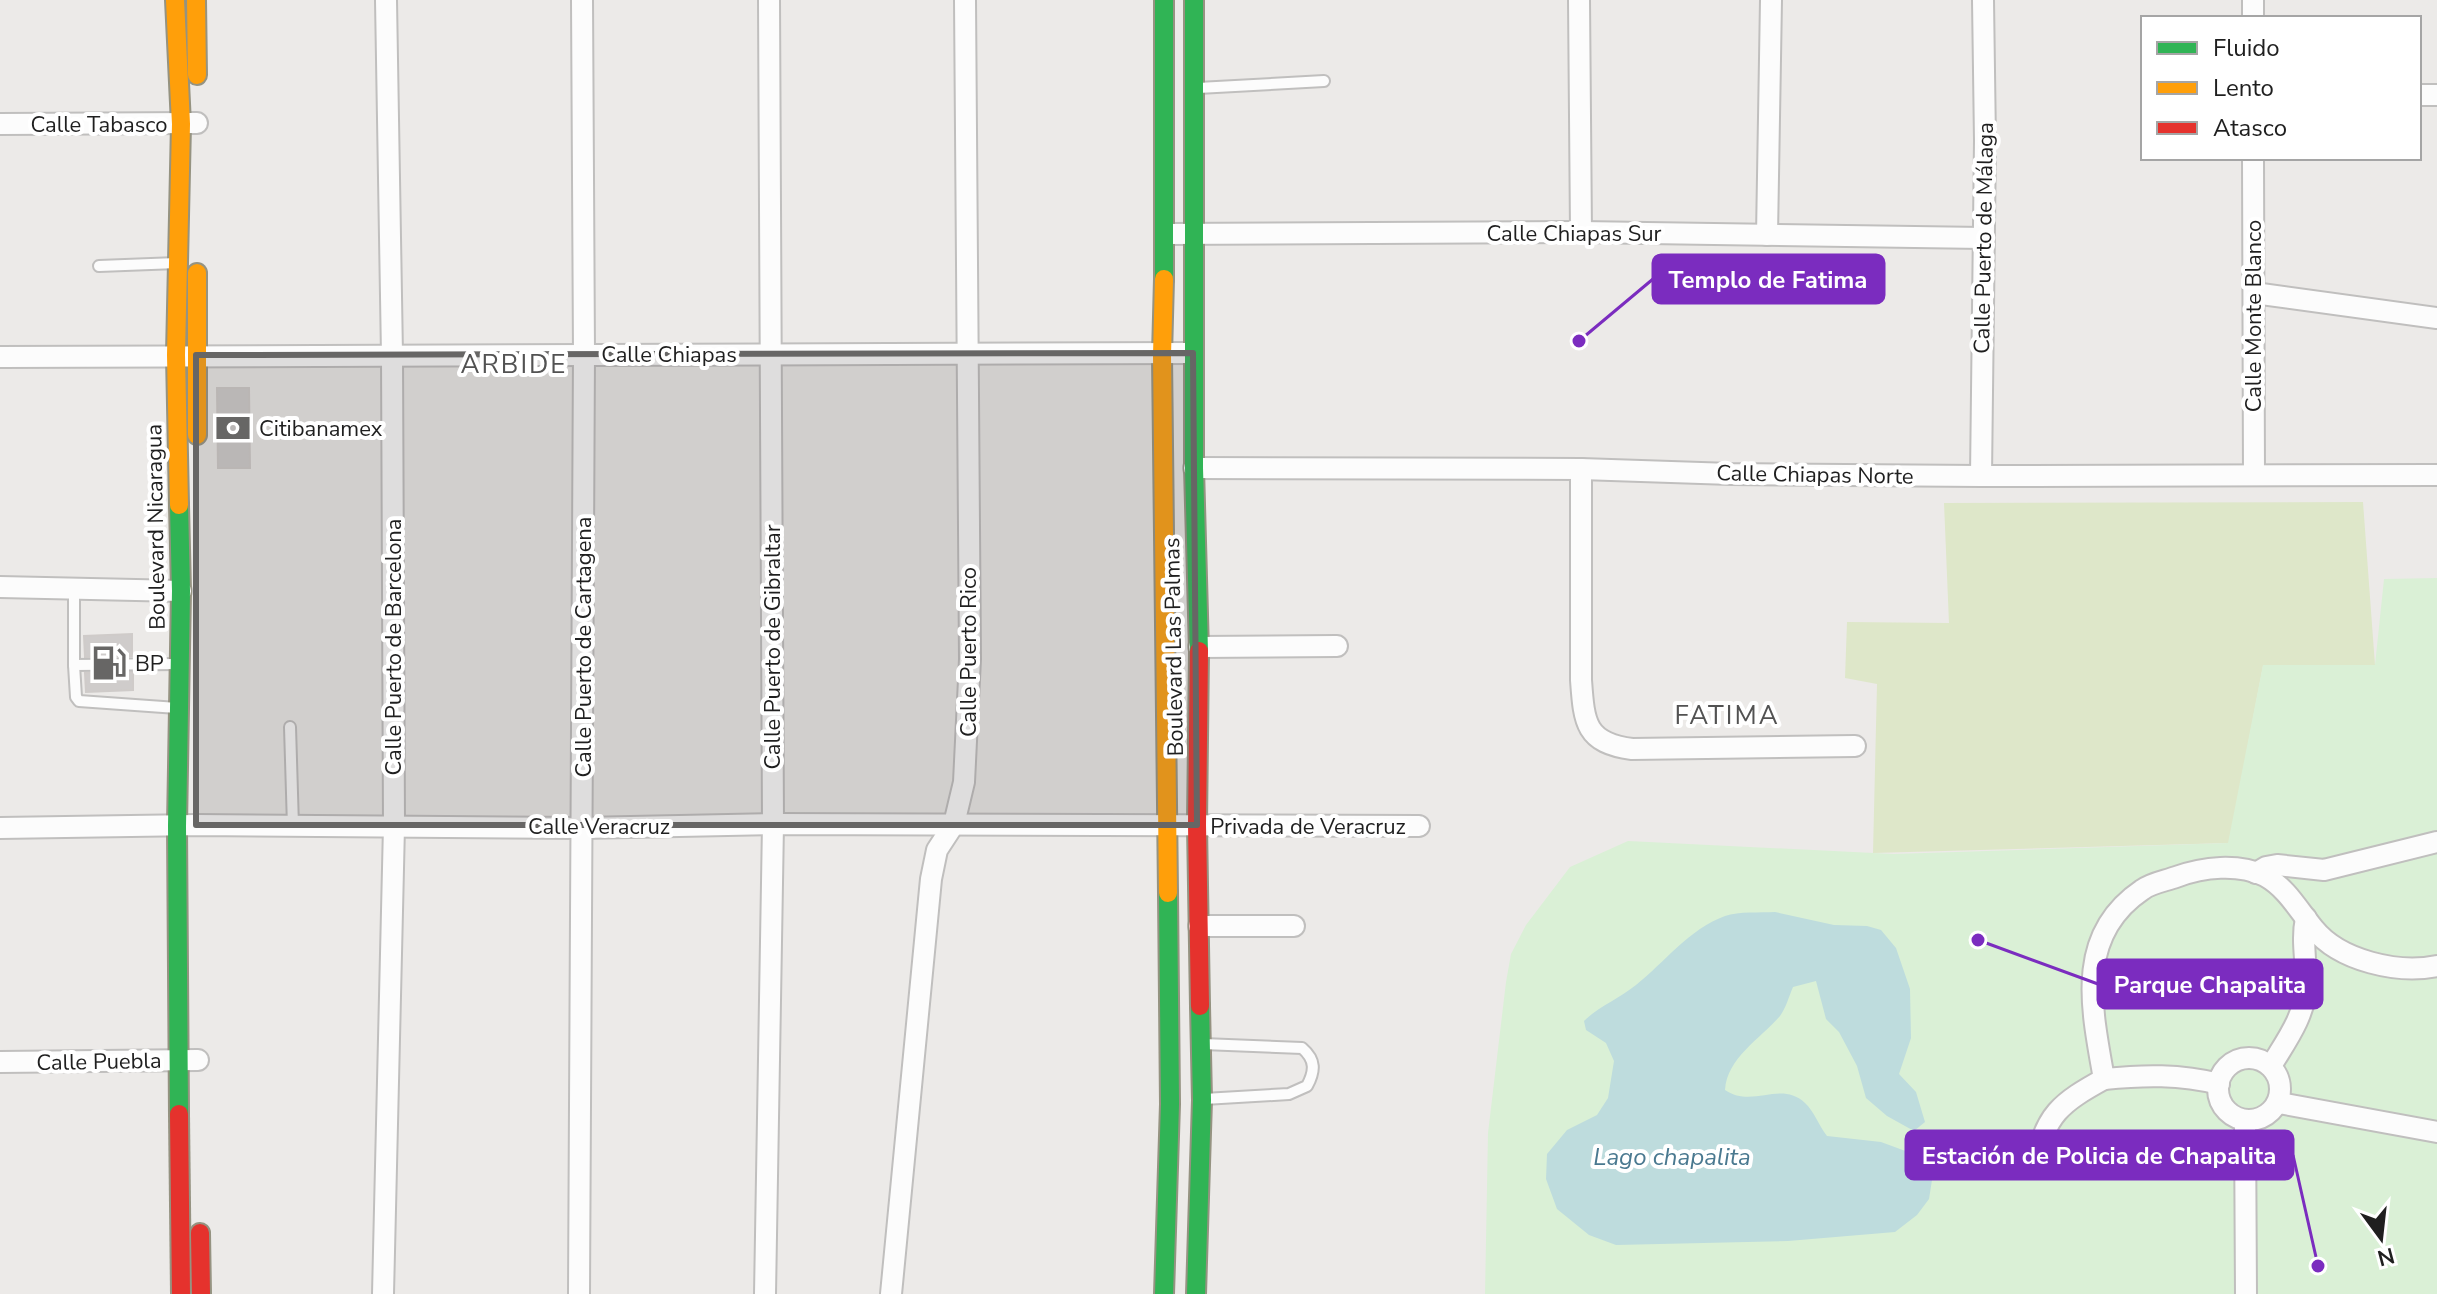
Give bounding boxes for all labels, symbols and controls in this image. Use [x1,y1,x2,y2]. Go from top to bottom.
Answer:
legend [2141,16,2421,160]
text: Fluido [2213,32,2280,64]
text: Lento [2213,72,2274,104]
street label: Calle Tabasco [31,110,167,140]
text: Atasco [2213,112,2287,144]
street label: Calle Puerto de Málaga [1967,122,2001,354]
street label: Calle Chiapas Sur [1487,219,1662,249]
street label: Calle Monte Blanco [2239,220,2269,412]
callout: Templo de Fatima [1653,255,1884,303]
text: Templo de Fatima [1669,264,1867,296]
street label: Calle Chiapas [601,340,737,370]
district label: ARBIDE [460,347,568,382]
bank icon: Citibanamex [214,409,252,447]
place label: Citibanamex [259,414,383,444]
street label: Boulevard Nicaragua [139,424,173,630]
street label: Calle Chiapas Norte [1716,458,1914,492]
street label: Calle Puerto de Cartagena [569,517,599,778]
street label: Calle Puerto de Barcelona [379,518,409,776]
street label: Calle Puerto de Gibraltar [758,524,788,770]
street label: Boulevard Las Palmas [1157,537,1191,757]
street label: Calle Puerto Rico [954,567,984,737]
fuel station icon: BP [90,644,128,682]
place label: BP [135,649,164,679]
district label: FATIMA [1674,698,1780,733]
street label: Calle Veracruz [528,812,670,842]
street label: Privada de Veracruz [1210,812,1406,842]
callout: Parque Chapalita [2098,960,2322,1008]
text: Parque Chapalita [2114,969,2306,1001]
street label: Calle Puebla [36,1046,162,1078]
callout: Estación de Policia de Chapalita [1906,1131,2293,1179]
text: Estación de Policia de Chapalita [1922,1140,2276,1172]
water label: Lago chapalita [1593,1141,1751,1173]
north arrow [2341,1198,2421,1278]
text: N [2374,1240,2398,1273]

